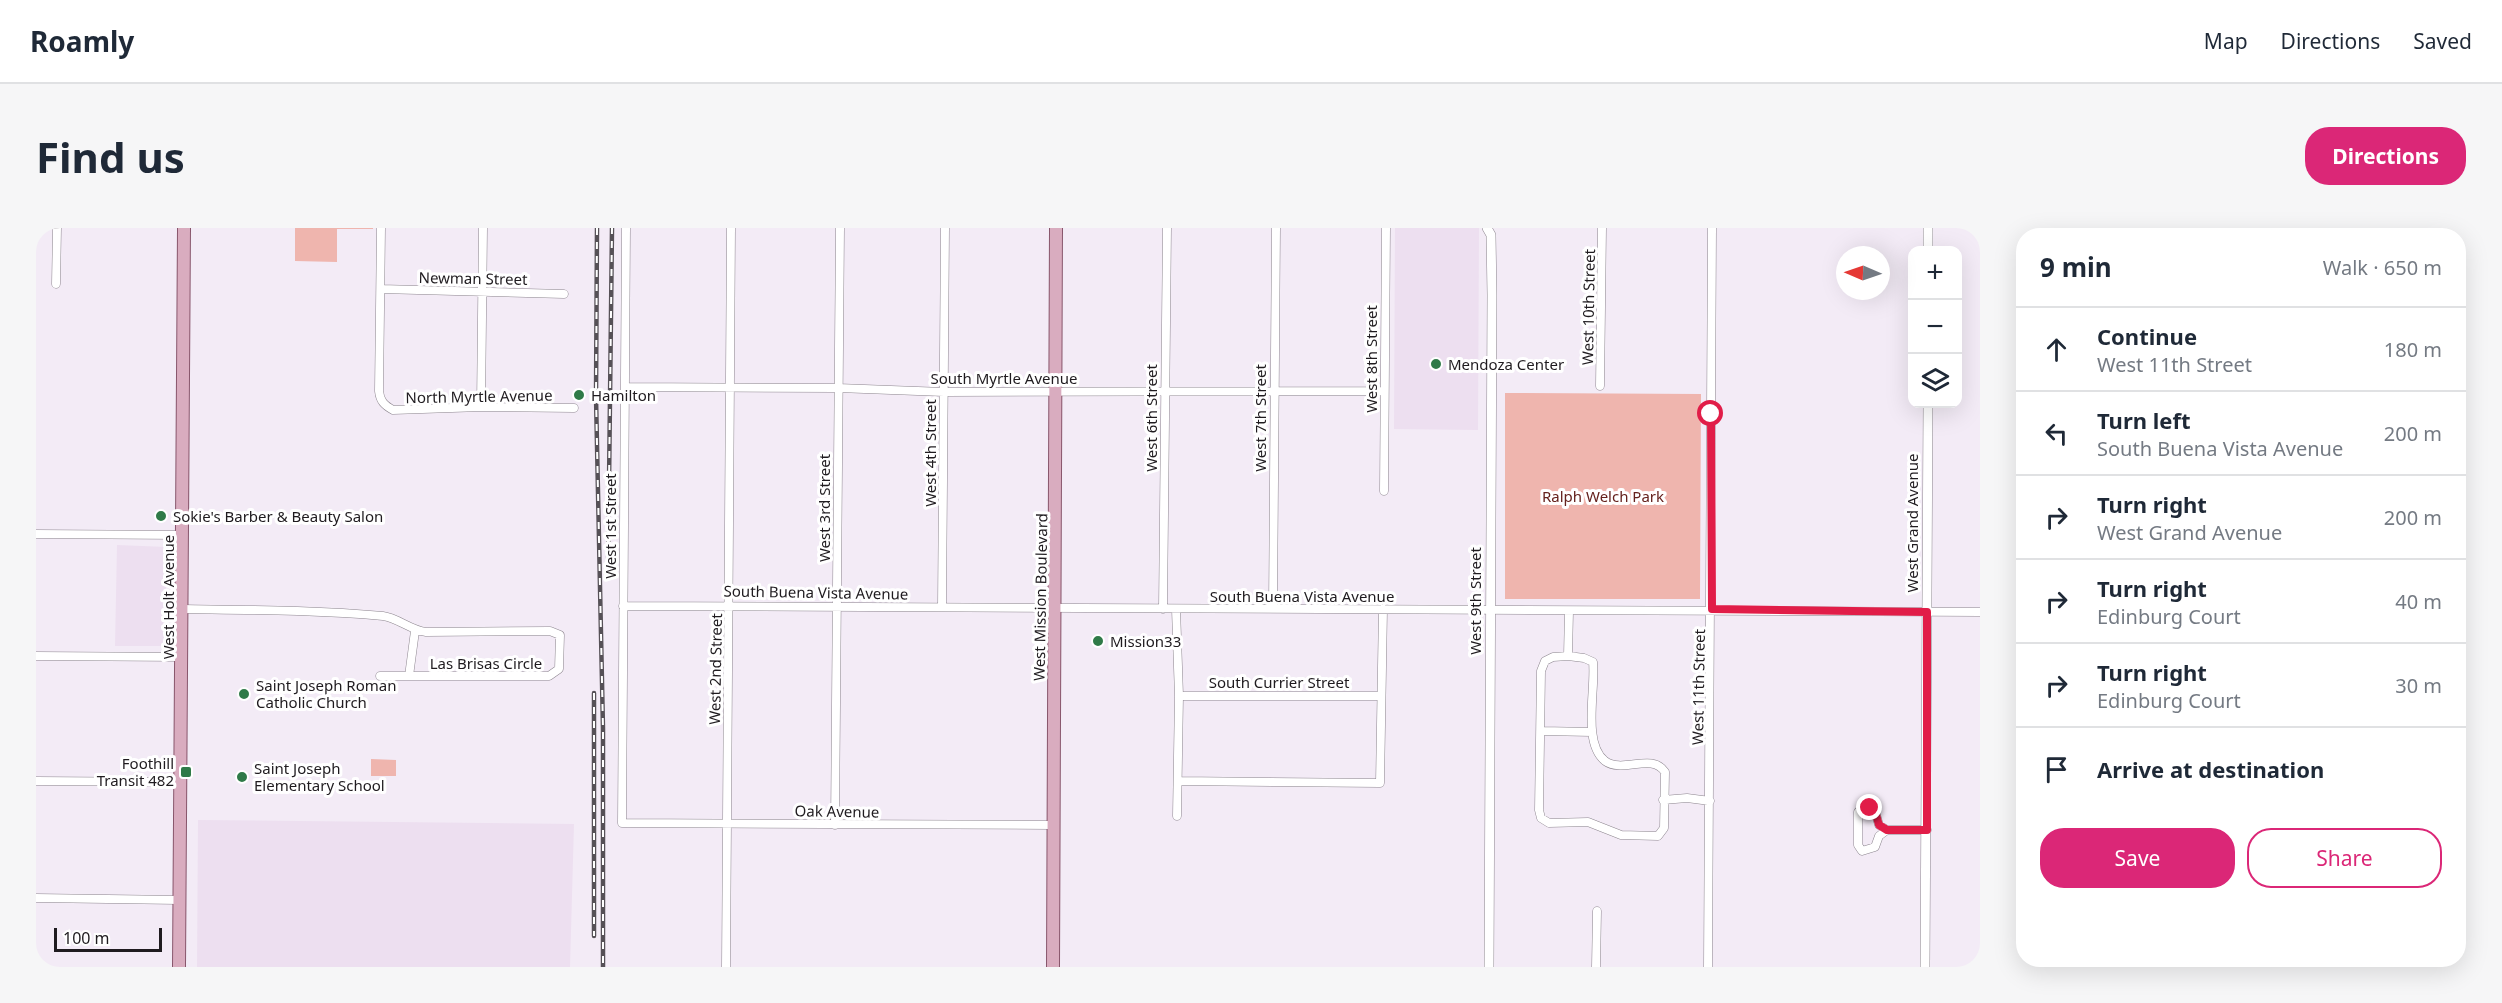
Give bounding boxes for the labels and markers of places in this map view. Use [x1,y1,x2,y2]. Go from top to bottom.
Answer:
place label: Mendoza Center [1448,354,1564,374]
marker: Mendoza Center [1429,357,1443,371]
place label: Hamilton [591,385,656,405]
marker: Hamilton [572,388,586,402]
place label: Sokie's Barber & Beauty Salon [173,506,383,526]
marker: Sokie's Barber & Beauty Salon [154,509,168,523]
place label: Mission33 [1110,631,1181,651]
marker: Mission33 [1091,634,1105,648]
place label: Saint Joseph Roman Catholic Church [256,675,396,712]
marker: Saint Joseph Roman Catholic Church [237,687,251,701]
place label: Foothill Transit 482 [97,753,174,790]
place label: Saint Joseph Elementary School [254,758,385,795]
marker: Foothill Transit 482 [179,765,193,779]
marker: Saint Joseph Elementary School [235,770,249,784]

